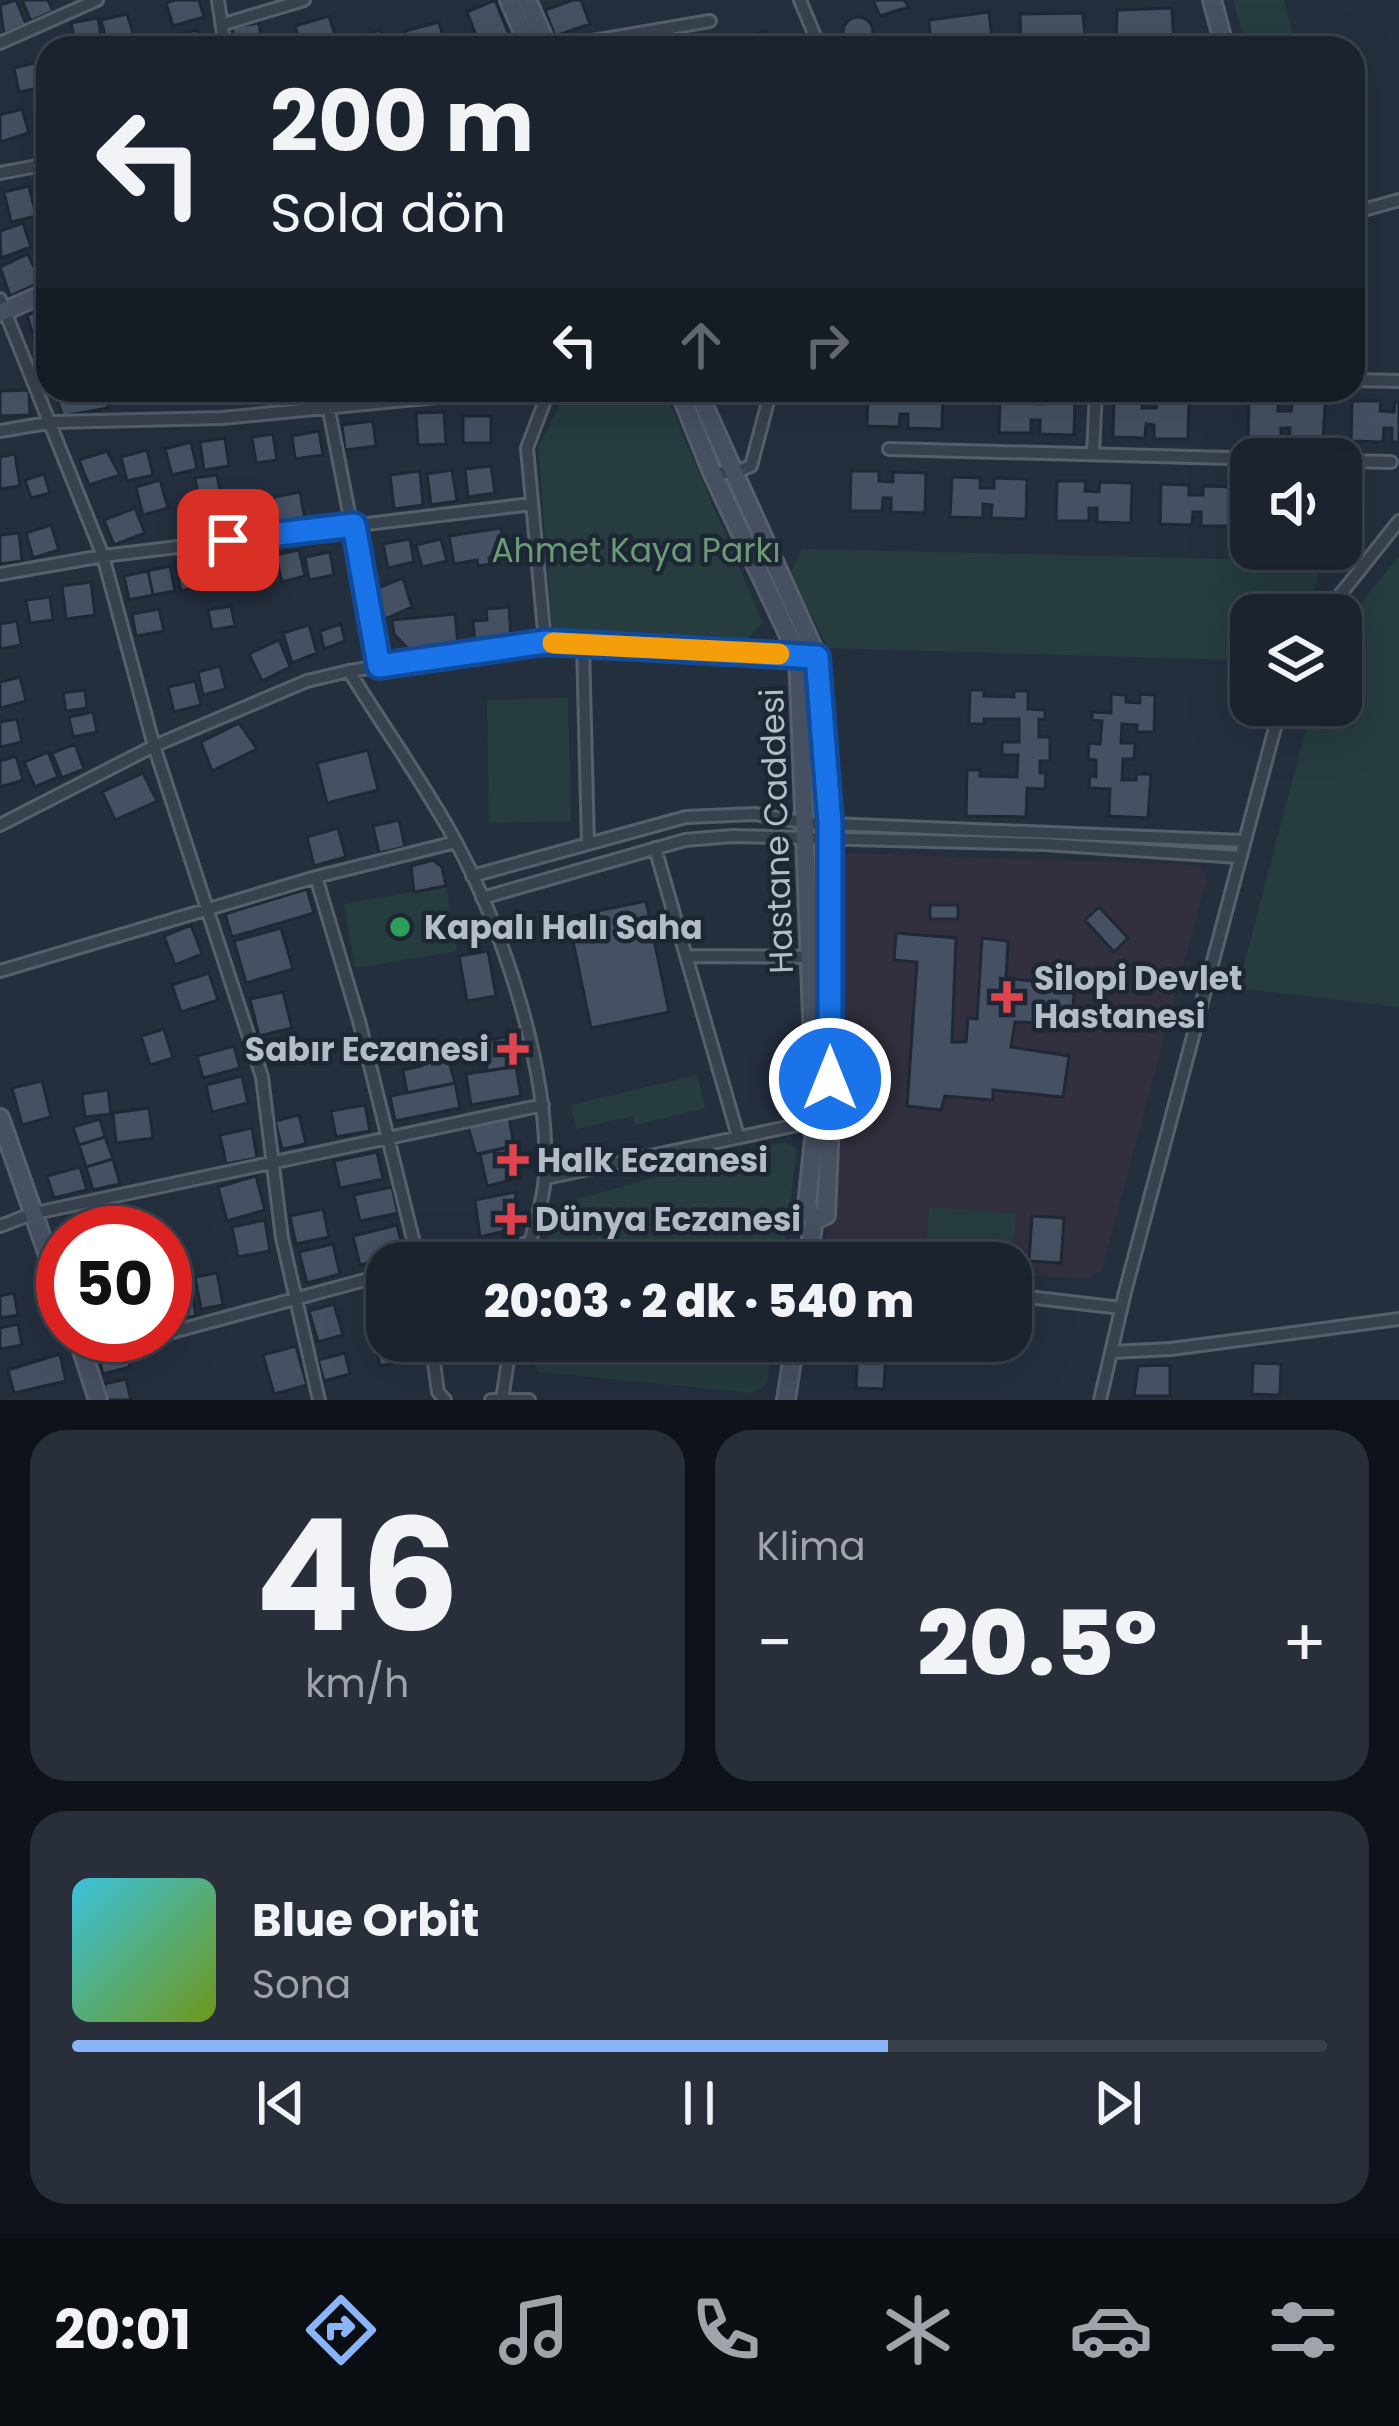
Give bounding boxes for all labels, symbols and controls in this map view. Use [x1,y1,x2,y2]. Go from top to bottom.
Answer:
text: 200 m [270,63,534,180]
icon: left [72,84,228,240]
text: Sola dön [270,175,506,251]
icon: left [542,312,608,378]
icon: ahead [668,312,734,378]
icon: right [794,312,860,378]
map controls [1230,438,1362,726]
button: sound [1230,438,1362,570]
pin [177,489,279,591]
icon: arrive [195,507,261,573]
park label: Ahmet Kaya Parkı [491,527,781,574]
button: layers [1230,594,1362,726]
street label: Hastane Caddesi [748,688,805,974]
place label: Kapalı Halı Saha [424,904,703,951]
marker: Kapalı Halı Saha [387,914,413,940]
place label: Silopi Devlet Hastanesi [1034,955,1242,1040]
marker: Silopi Devlet Hastanesi [991,981,1023,1013]
position arrow [767,1016,893,1142]
place label: Sabır Eczanesi [245,1026,489,1073]
marker: Sabır Eczanesi [500,1036,526,1062]
place label: Halk Eczanesi [537,1137,768,1184]
marker: Halk Eczanesi [500,1147,526,1173]
place label: Dünya Eczanesi [535,1196,801,1243]
speed limit sign: 50 [36,1206,192,1362]
marker: Dünya Eczanesi [498,1206,524,1232]
text: 20:03 · 2 dk · 540 m [484,1270,914,1333]
text: 46 [255,1466,460,1685]
text: Klima [757,1519,866,1574]
text: 20.5° [918,1580,1157,1707]
text: − [757,1597,793,1689]
text: + [1282,1597,1327,1689]
text: km/h [305,1656,409,1711]
text: Blue Orbit [252,1889,479,1952]
text: Sona [252,1957,351,2012]
icon: previous [248,2070,314,2136]
icon: pause [666,2070,732,2136]
icon: next [1085,2070,1151,2136]
icon: directions [299,2288,383,2372]
icon: music [492,2288,576,2372]
icon: phone [684,2288,768,2372]
icon: climate [876,2288,960,2372]
icon: car [1069,2288,1153,2372]
icon: filters [1261,2288,1345,2372]
text: 20:01 [54,2292,191,2368]

